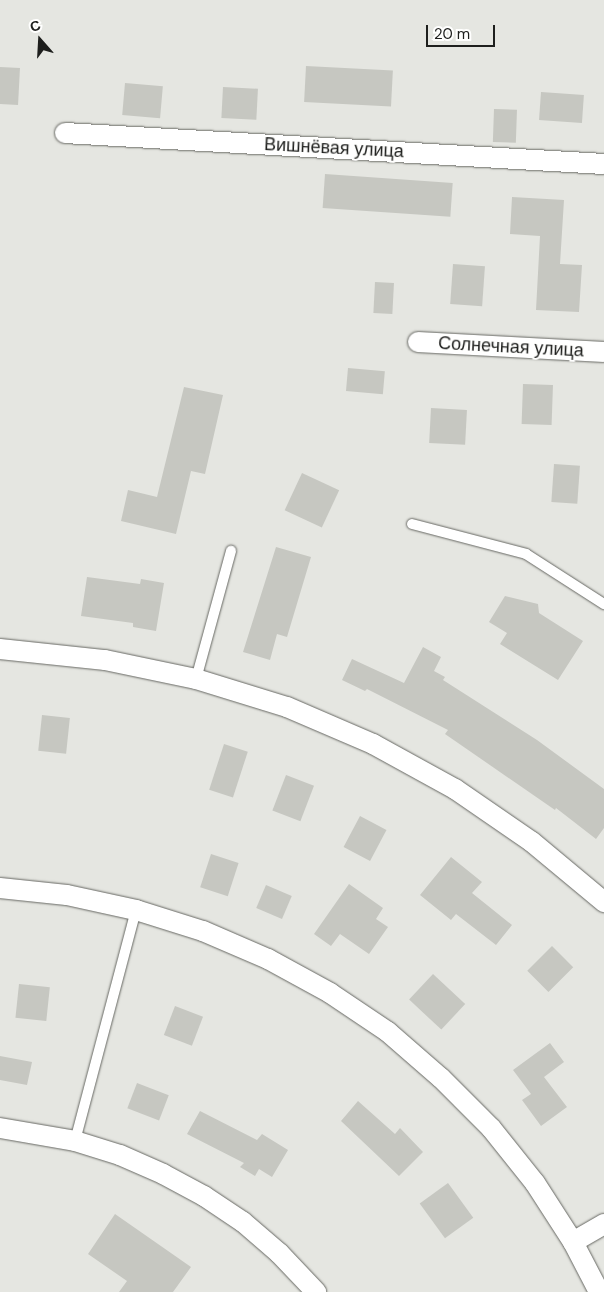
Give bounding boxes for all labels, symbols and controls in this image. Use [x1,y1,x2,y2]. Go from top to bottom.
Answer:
north arrow [15,15,65,65]
scale bar [429,15,498,47]
text: С [27,16,43,36]
text: 20 m [434,24,470,44]
street label: Вишнёвая улица [264,134,404,162]
street label: Солнечная улица [438,332,584,362]

